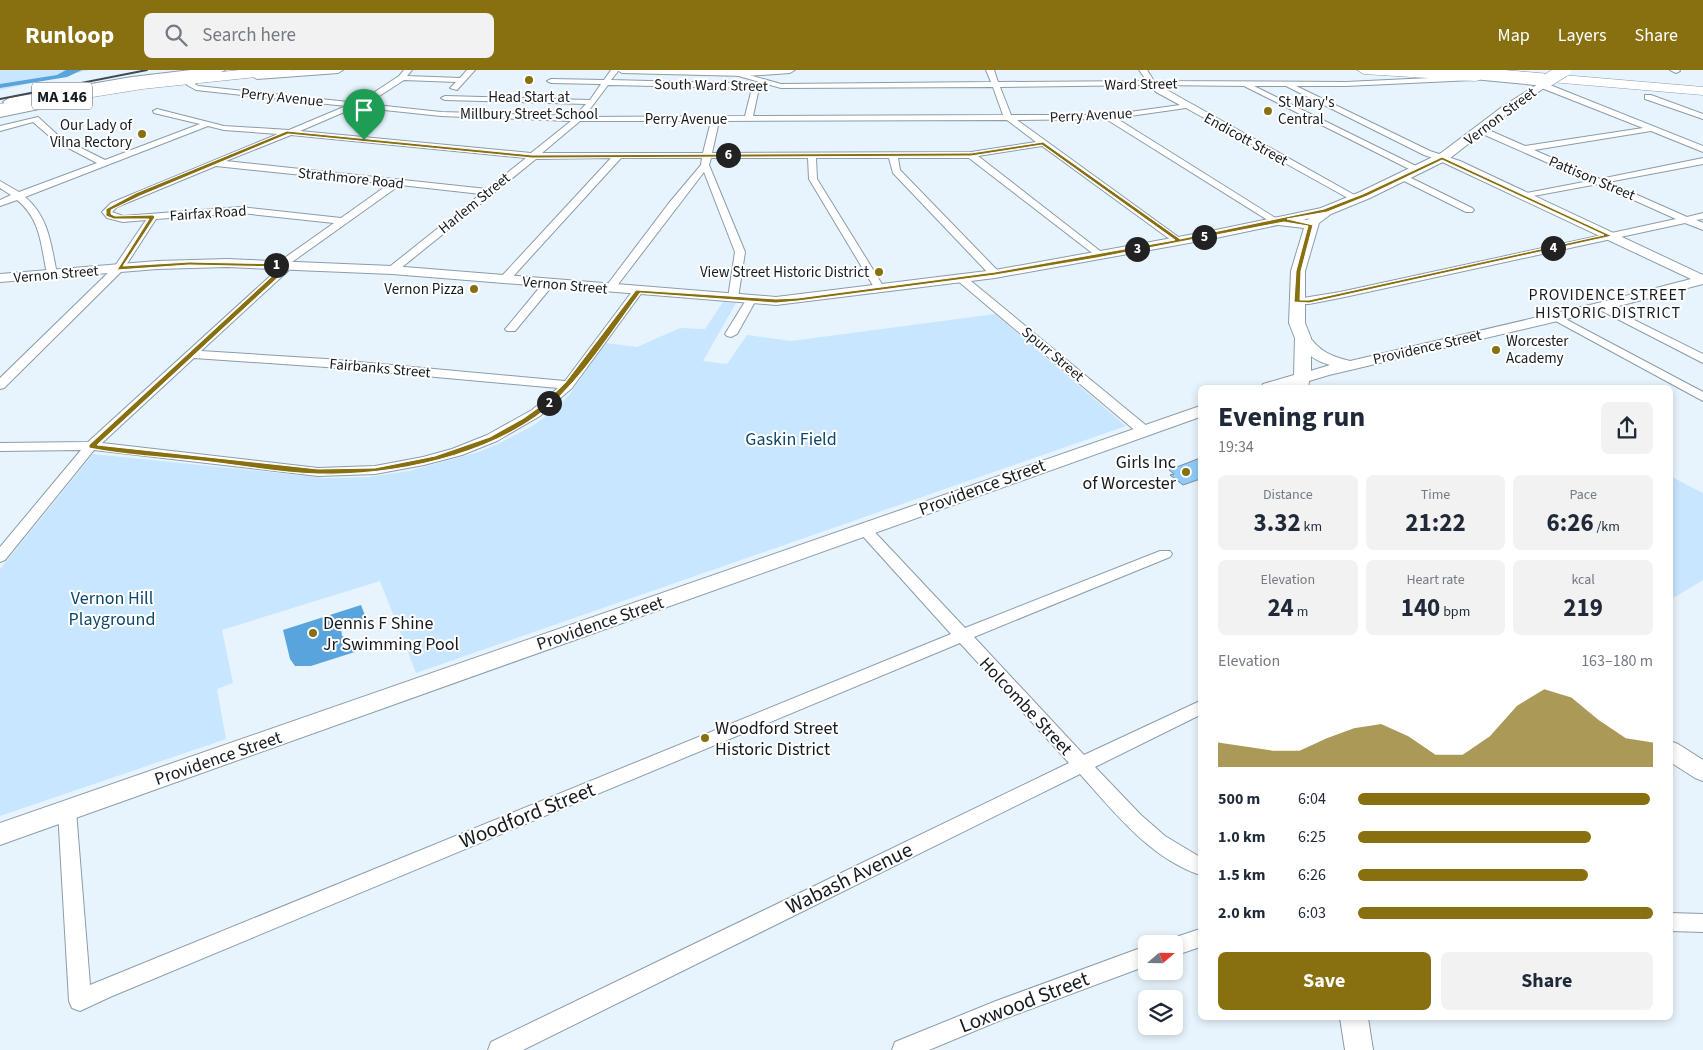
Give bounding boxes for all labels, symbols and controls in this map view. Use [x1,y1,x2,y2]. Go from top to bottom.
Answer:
search box [144,13,494,58]
text: Runloop [25,18,114,53]
icon: search [162,21,190,49]
text: Search here [202,22,296,49]
text: Map [1498,23,1530,48]
text: Layers [1558,23,1607,48]
text: Share [1635,23,1678,48]
street label: Ward Street [1104,73,1178,96]
marker: Head Start at Millbury Street School [523,74,535,86]
street label: South Ward Street [654,74,768,97]
road number: MA 146 [32,82,92,110]
street label: Vernon Street [1460,82,1541,150]
street label: Perry Avenue [240,83,324,112]
place label: Head Start at Millbury Street School [460,87,598,125]
pin [343,89,385,140]
place label: St Mary's Central [1278,92,1335,130]
icon: arrive [350,96,378,124]
street label: Perry Avenue [1049,103,1133,128]
marker: St Mary's Central [1262,105,1274,117]
street label: Endicott Street [1200,108,1291,171]
street label: Perry Avenue [645,109,727,130]
place label: Our Lady of Vilna Rectory [50,115,133,153]
marker: Our Lady of Vilna Rectory [136,128,148,140]
pin: 6 [716,142,740,168]
text: 6 [725,145,732,165]
street label: Pattison Street [1545,151,1638,206]
street label: Strathmore Road [297,162,405,195]
street label: Harlem Street [434,168,515,239]
street label: Fairfax Road [169,200,247,227]
pin: 5 [1192,224,1216,250]
text: 5 [1201,227,1208,247]
pin: 3 [1124,236,1150,262]
pin: 4 [1540,236,1566,260]
text: 4 [1550,238,1557,258]
text: 3 [1134,239,1141,259]
pin: 1 [264,252,288,278]
text: 1 [273,255,280,275]
street label: Vernon Street [13,260,99,289]
place label: View Street Historic District [700,262,869,283]
marker: View Street Historic District [873,266,885,278]
street label: Vernon Street [522,271,608,300]
place label: Vernon Pizza [384,279,464,300]
marker: Vernon Pizza [468,283,480,295]
district label: PROVIDENCE STREET HISTORIC DISTRICT [1529,284,1687,324]
street label: Spurr Street [1017,322,1088,387]
street label: Providence Street [1371,325,1483,370]
place label: Worcester Academy [1506,331,1569,369]
marker: Worcester Academy [1490,344,1502,356]
street label: Fairbanks Street [328,354,431,383]
pin: 2 [536,390,562,416]
text: 2 [546,393,553,413]
text: Evening run [1218,397,1365,437]
button: share [1601,402,1653,454]
park label: Gaskin Field [745,427,837,452]
text: 19:34 [1218,436,1254,458]
place label: Girls Inc of Worcester [1083,450,1177,496]
street label: Providence Street [915,453,1049,522]
marker: Girls Inc of Worcester [1180,466,1192,478]
text: Distance [1263,485,1313,505]
text: Time [1421,485,1450,505]
text: Pace [1569,485,1597,505]
text: 3.32 [1254,505,1301,541]
text: 21:22 [1405,505,1466,541]
text: 6:26 [1546,505,1594,541]
text: km [1301,517,1322,537]
text: /km [1594,517,1620,537]
text: Elevation [1261,570,1315,590]
text: Heart rate [1406,570,1465,590]
text: kcal [1571,570,1595,590]
park label: Vernon Hill Playground [69,586,155,632]
street label: Providence Street [533,590,667,657]
text: 24 [1267,590,1294,626]
text: 140 [1401,590,1440,626]
text: 219 [1563,590,1603,626]
text: m [1294,602,1308,622]
text: bpm [1440,602,1470,622]
place label: Dennis F Shine Jr Swimming Pool [323,611,459,657]
marker: Dennis F Shine Jr Swimming Pool [307,627,319,639]
text: Elevation [1218,650,1280,672]
text: 163–180 m [1581,650,1653,672]
street label: Holcombe Street [973,652,1078,761]
place label: Woodford Street Historic District [715,716,838,762]
street label: Providence Street [151,725,285,792]
marker: Woodford Street Historic District [699,732,711,744]
street label: Woodford Street [455,774,599,856]
text: 500 m [1218,788,1260,810]
text: 6:04 [1298,788,1326,810]
text: 1.0 km [1218,826,1265,848]
text: 6:25 [1298,826,1326,848]
street label: Wabash Avenue [780,834,918,922]
text: 1.5 km [1218,864,1265,886]
text: 6:26 [1298,864,1326,886]
text: 2.0 km [1218,902,1265,924]
text: 6:03 [1298,902,1326,924]
north arrow [1138,935,1182,980]
map controls [1138,935,1183,1035]
button: Save [1218,952,1431,1010]
button: Share [1441,952,1653,1010]
street label: Loxwood Street [955,964,1093,1040]
button: layers [1138,990,1183,1035]

